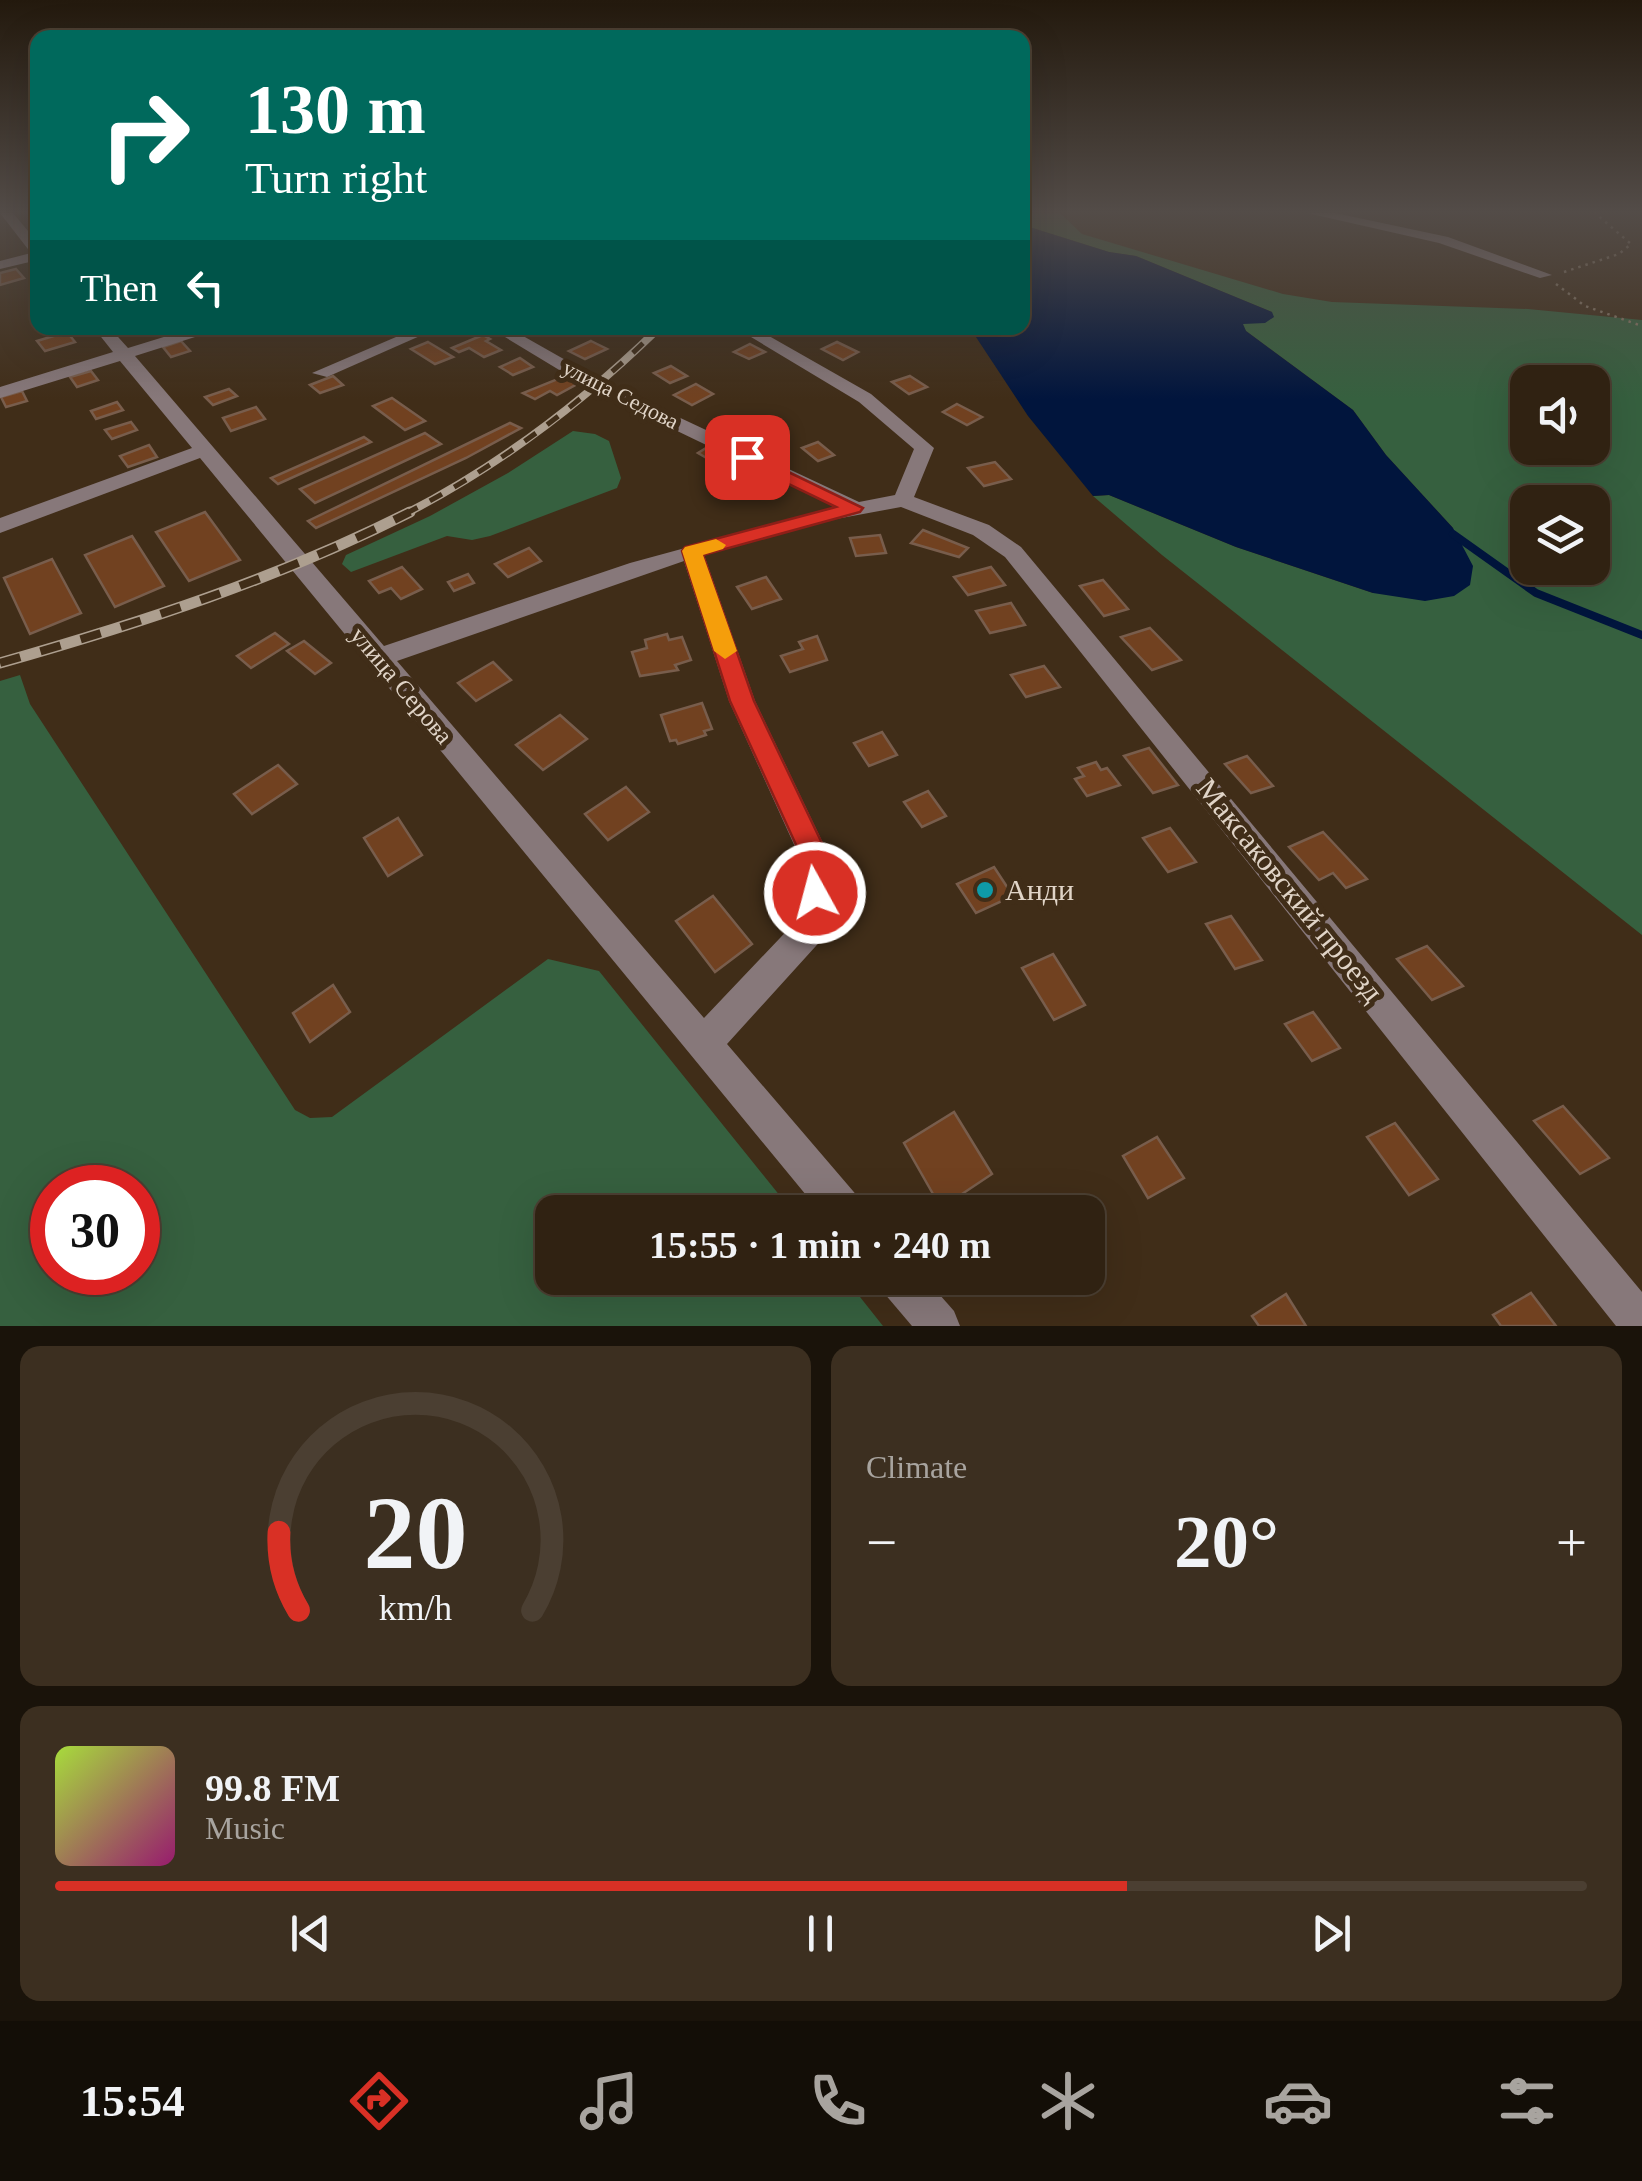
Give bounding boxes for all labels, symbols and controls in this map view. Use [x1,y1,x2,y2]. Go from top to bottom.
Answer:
icon: right [80,70,210,200]
text: 130 m [245,71,426,148]
text: Turn right [245,153,427,203]
icon: left [178,260,233,315]
text: Then [80,267,158,309]
street label: улица Седова [559,355,683,434]
map controls [1510,365,1610,585]
button: sound [1510,365,1610,465]
pin [705,415,790,500]
icon: arrive [720,430,775,485]
button: layers [1510,485,1610,585]
street label: улица Серова [345,622,458,749]
street label: Максаковский проезд [1190,772,1390,1008]
position arrow [763,841,867,945]
place label: Анди [1005,873,1074,906]
marker: Анди [974,879,996,901]
speed limit sign: 30 [30,1165,160,1295]
text: 15:55 · 1 min · 240 m [649,1224,991,1266]
text: Climate [866,1449,967,1485]
text: 20 [364,1475,468,1590]
text: 20° [1174,1500,1279,1583]
text: − [866,1512,897,1573]
text: + [1556,1512,1587,1573]
text: km/h [379,1588,452,1628]
text: 99.8 FM [205,1767,340,1809]
text: Music [205,1810,285,1846]
icon: previous [283,1906,338,1961]
icon: pause [793,1906,848,1961]
icon: next [1304,1906,1359,1961]
icon: directions [344,2066,414,2136]
icon: music [574,2066,644,2136]
icon: phone [803,2066,873,2136]
icon: climate [1033,2066,1103,2136]
icon: car [1263,2066,1333,2136]
icon: filters [1492,2066,1562,2136]
text: 15:54 [80,2076,185,2126]

